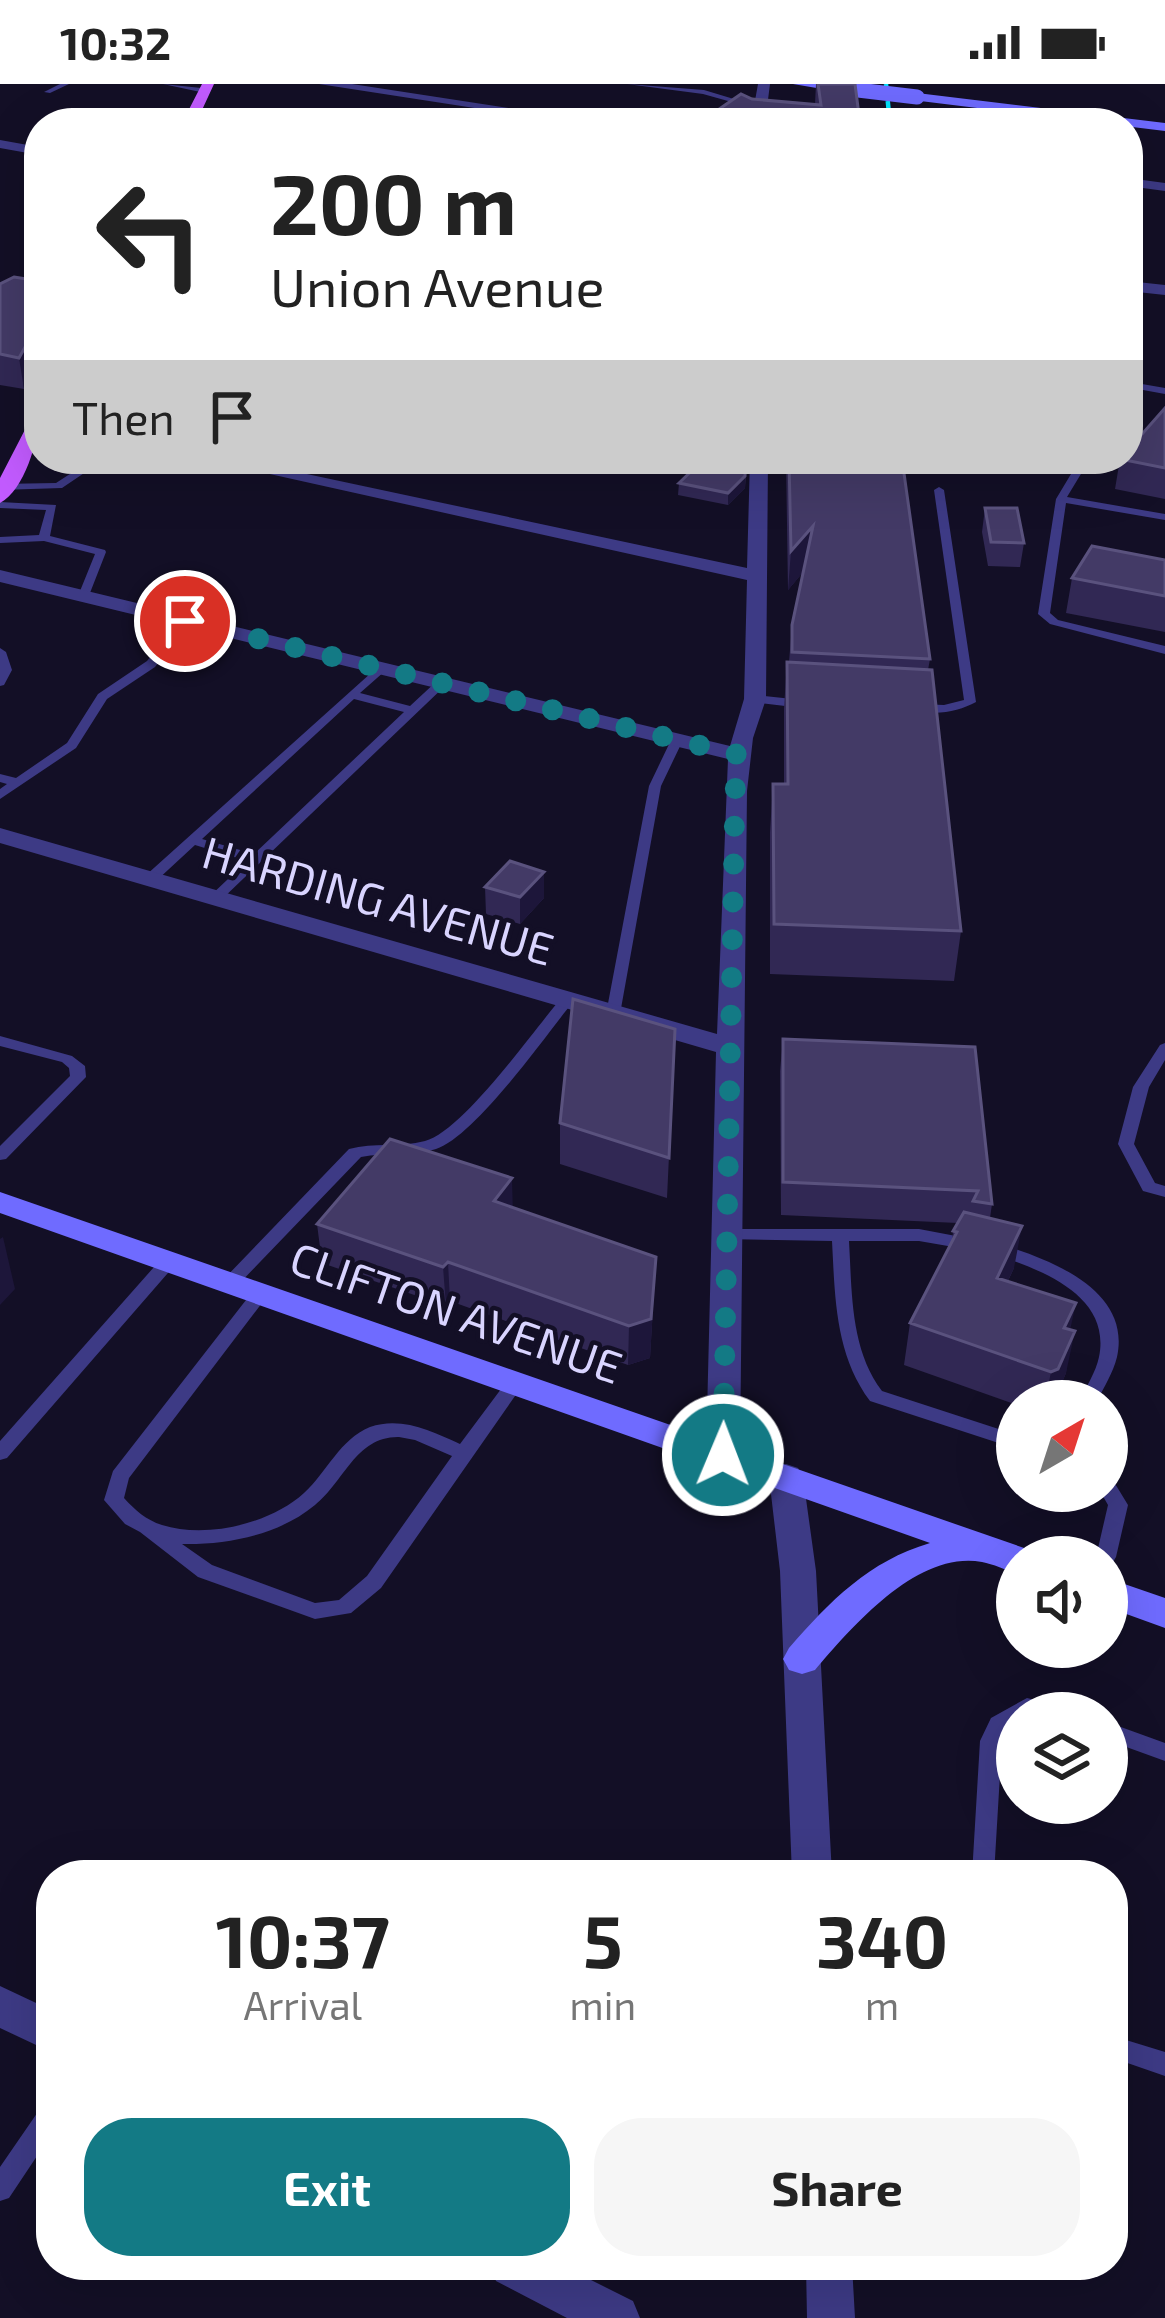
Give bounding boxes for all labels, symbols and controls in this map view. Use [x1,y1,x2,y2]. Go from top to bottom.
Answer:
text: 10:32 [60,15,171,69]
text: 200 m [270,151,517,252]
icon: left [72,156,228,312]
text: Union Avenue [270,253,604,318]
icon: arrive [199,384,265,450]
text: Then [72,390,175,444]
pin [134,570,236,672]
icon: arrive [152,588,218,654]
street label: HARDING AVENUE [197,823,560,975]
street label: CLIFTON AVENUE [284,1229,630,1393]
north arrow [996,1380,1128,1512]
map controls [996,1380,1128,1824]
position arrow [660,1392,786,1518]
button: sound [996,1536,1128,1668]
button: layers [996,1692,1128,1824]
text: 10:37 [216,1896,390,1982]
text: 5 [583,1896,623,1982]
text: 340 [816,1896,948,1982]
text: Arrival [243,1981,362,2028]
text: min [570,1981,636,2028]
text: m [865,1981,899,2028]
button: Exit [84,2118,570,2256]
button: Share [594,2118,1080,2256]

